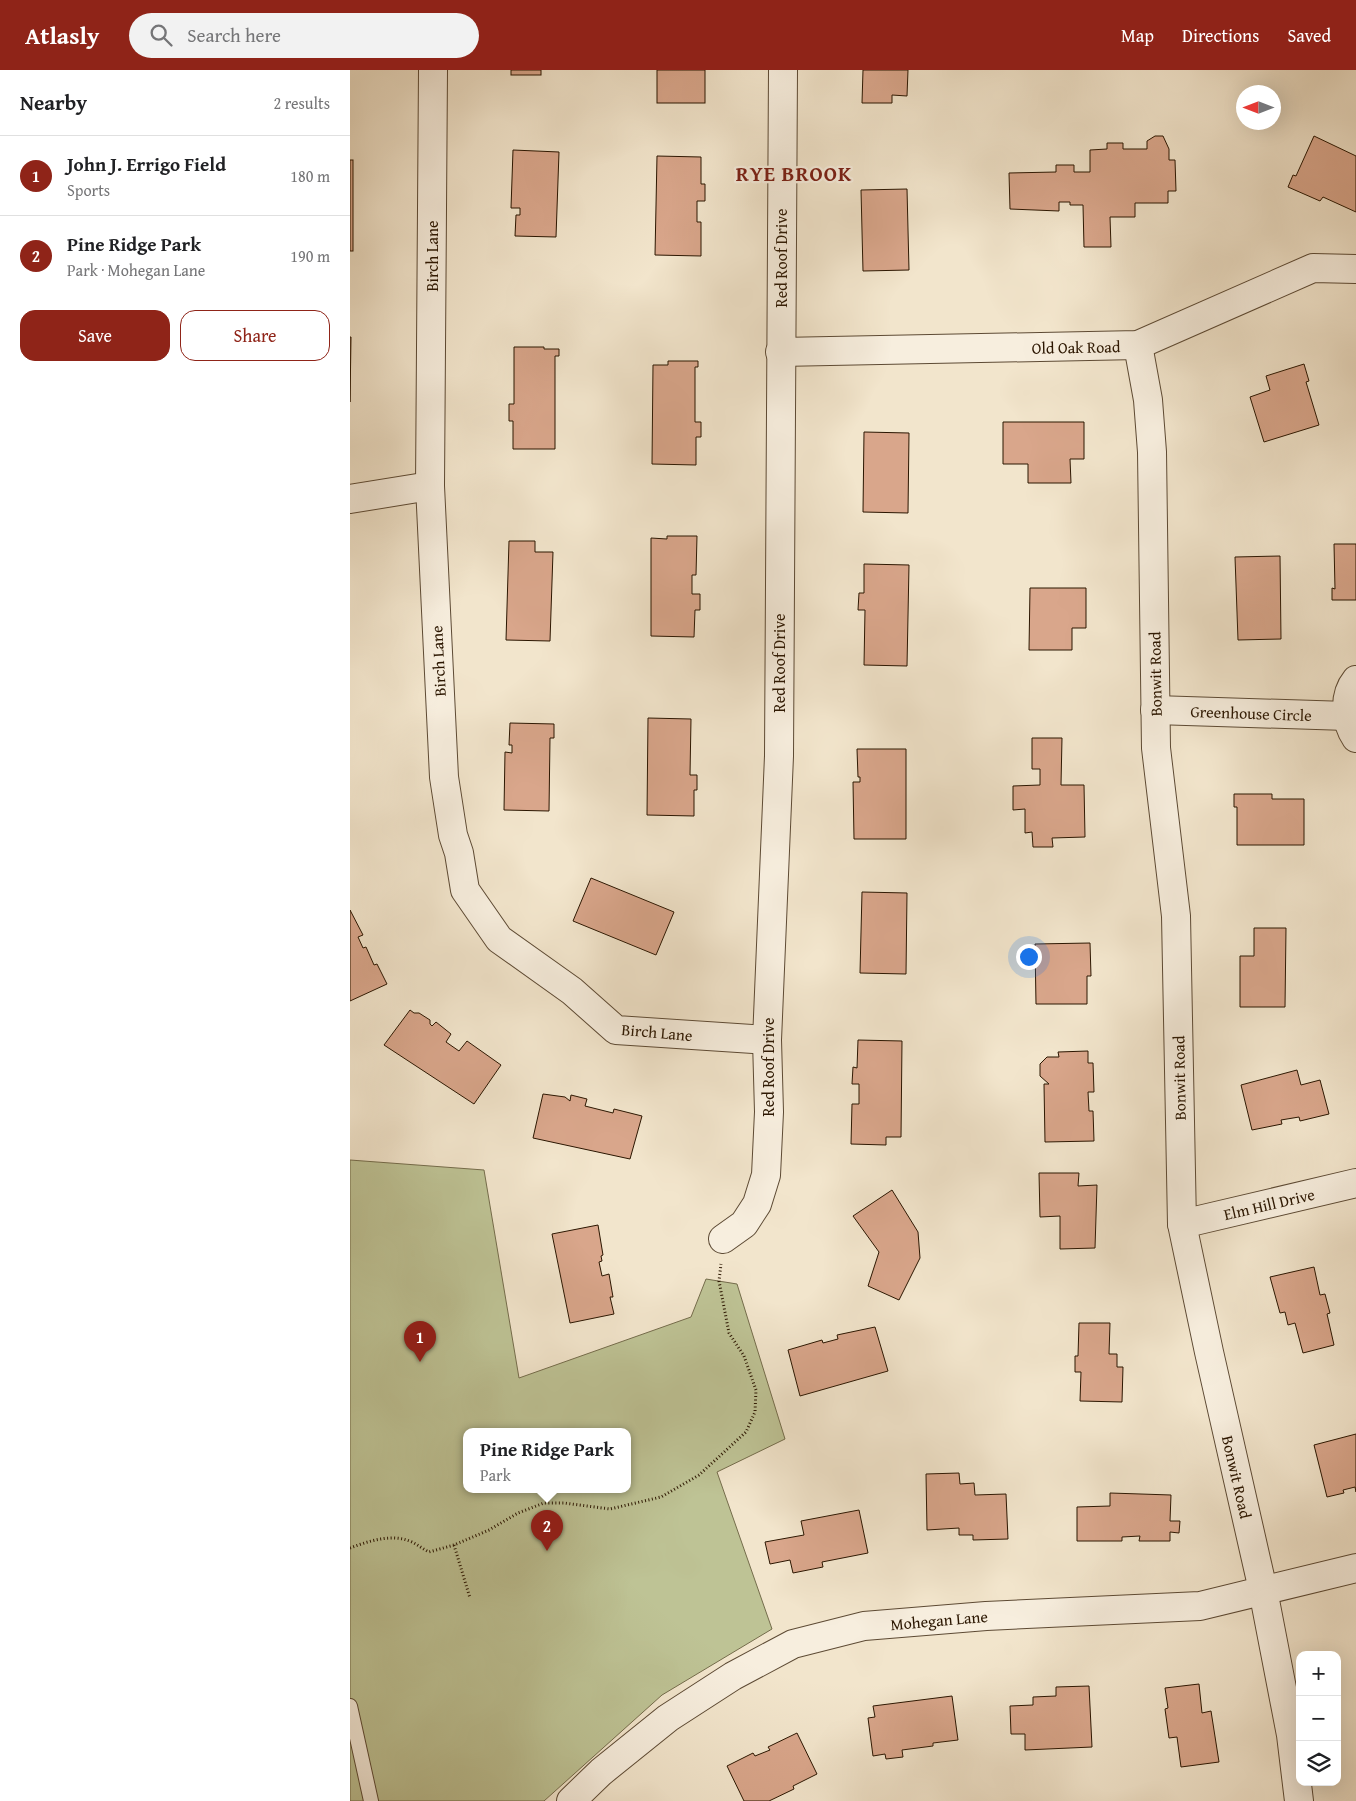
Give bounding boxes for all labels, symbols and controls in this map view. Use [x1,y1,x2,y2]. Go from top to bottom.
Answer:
search box [129,13,479,58]
text: Atlasly [25,18,99,53]
icon: search [147,21,175,49]
text: Search here [187,21,281,49]
text: Map [1121,22,1154,49]
text: Directions [1182,22,1259,49]
text: Saved [1287,22,1331,49]
north arrow [1236,85,1281,130]
text: Nearby [20,87,87,118]
text: 2 results [273,91,330,115]
text: John J. Errigo Field [67,150,226,178]
district label: RYE BROOK [736,158,852,189]
text: 1 [32,164,40,188]
text: 180 m [290,164,330,188]
text: Sports [67,178,110,202]
street label: Red Roof Drive [769,209,793,307]
street label: Birch Lane [420,220,444,292]
text: Pine Ridge Park [67,230,201,258]
text: 2 [32,244,40,268]
text: 190 m [290,244,330,268]
text: Park · Mohegan Lane [67,258,205,282]
button: Save [20,310,170,361]
button: Share [180,310,330,361]
street label: Old Oak Road [1031,334,1121,360]
street label: Red Roof Drive [767,614,791,712]
street label: Birch Lane [424,625,452,697]
street label: Bonwit Road [1142,631,1168,717]
street label: Greenhouse Circle [1190,699,1312,727]
your location [1016,944,1042,970]
street label: Birch Lane [621,1017,693,1047]
street label: Red Roof Drive [756,1018,780,1116]
street label: Bonwit Road [1166,1035,1192,1121]
street label: Elm Hill Drive [1221,1182,1317,1226]
pin: 1 [404,1321,436,1362]
popup [463,1428,631,1493]
street label: Bonwit Road [1216,1433,1258,1521]
text: Pine Ridge Park [480,1435,614,1463]
text: Park [480,1463,511,1487]
pin: 2 [531,1510,563,1551]
street label: Mohegan Lane [889,1604,989,1636]
map controls [1296,1651,1341,1786]
button: + [1296,1651,1341,1696]
button: − [1296,1696,1341,1741]
button: layers [1296,1741,1341,1786]

